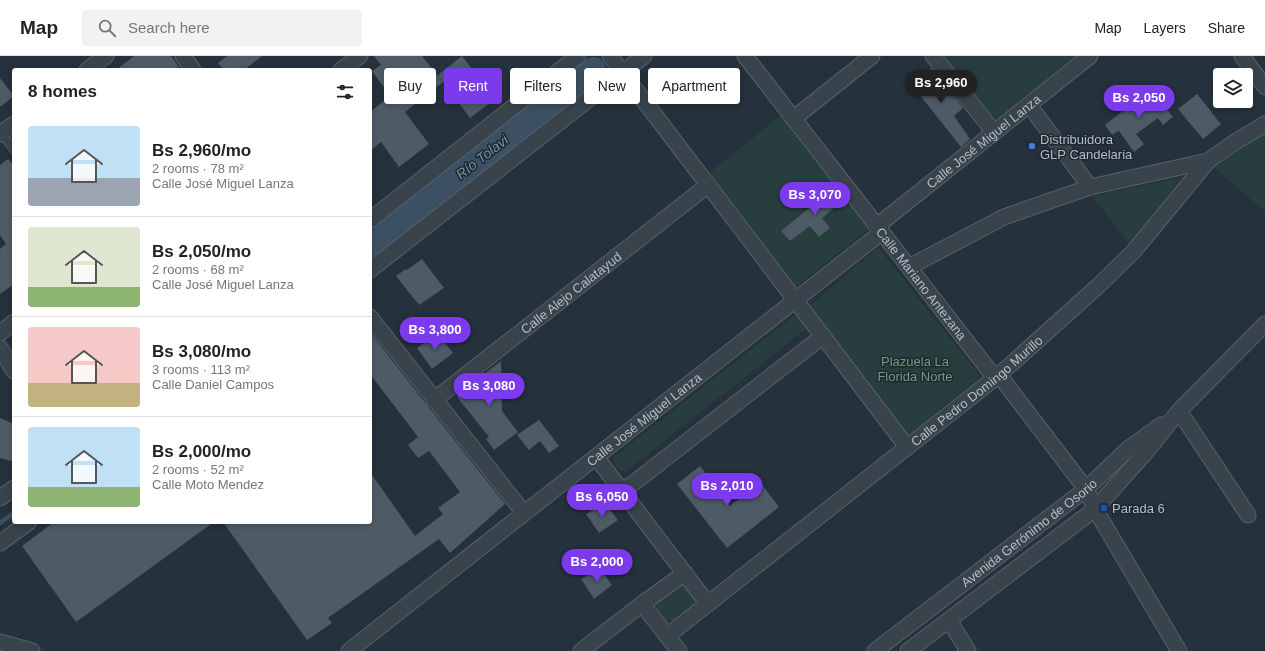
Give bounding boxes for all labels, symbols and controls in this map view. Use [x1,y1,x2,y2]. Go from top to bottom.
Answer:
search box [82,10,362,46]
text: Map [20,17,58,38]
icon: search [96,17,118,39]
text: Search here [128,19,210,36]
text: Map [1094,20,1122,36]
text: Layers [1144,20,1186,36]
text: Share [1208,20,1245,36]
chip: Buy [384,68,436,104]
chip: Rent [444,68,502,104]
chip: Filters [510,68,576,104]
chip: New [584,68,640,104]
chip: Apartment [648,68,740,104]
map controls [1213,68,1253,108]
button: layers [1213,68,1253,108]
pin: Bs 2,960 [900,70,982,104]
text: Bs 2,960 [915,75,967,90]
icon: filters [334,81,356,103]
text: 8 homes [28,82,97,101]
pin: Bs 2,050 [1098,85,1180,119]
text: Bs 2,050 [1113,90,1165,105]
street label: Calle José Miguel Lanza [924,91,1044,192]
water label: Río Tolavi [453,131,512,182]
place label: Distribuidora GLP Candelaria [1040,132,1133,162]
text: Bs 2,960/mo [152,141,251,160]
marker: Distribuidora GLP Candelaria [1027,141,1037,151]
icon: home [60,142,108,190]
text: 2 rooms · 78 m² [152,161,244,176]
text: Calle José Miguel Lanza [152,176,294,191]
pin: Bs 3,070 [774,182,856,216]
text: Bs 3,070 [789,187,841,202]
street label: Calle Mariano Antezana [873,225,970,344]
text: Bs 2,050/mo [152,242,251,261]
icon: home [60,243,108,291]
street label: Calle Alejo Calatayud [518,249,624,337]
text: 2 rooms · 68 m² [152,262,244,277]
text: Calle José Miguel Lanza [152,277,294,292]
pin: Bs 3,800 [394,317,476,351]
text: Bs 3,800 [409,322,461,337]
street label: Calle Pedro Domingo Murillo [908,333,1046,449]
text: Bs 3,080/mo [152,342,251,361]
icon: home [60,343,108,391]
park label: Plazuela La Florida Norte [877,354,953,384]
text: 3 rooms · 113 m² [152,362,250,377]
street label: Calle José Miguel Lanza [584,369,705,469]
pin: Bs 3,080 [448,373,530,407]
text: Calle Daniel Campos [152,377,274,392]
text: Bs 3,080 [463,378,515,393]
text: Bs 2,000/mo [152,442,251,461]
icon: home [60,443,108,491]
text: 2 rooms · 52 m² [152,462,244,477]
pin: Bs 2,010 [686,473,768,507]
street label: Avenida Gerónimo de Osorio [958,476,1100,590]
text: Calle Moto Mendez [152,477,264,492]
text: Bs 2,010 [701,478,753,493]
pin: Bs 6,050 [561,484,643,518]
text: Bs 6,050 [576,489,628,504]
place label: Parada 6 [1112,501,1165,516]
marker: Parada 6 [1099,503,1109,513]
pin: Bs 2,000 [556,549,638,583]
text: Bs 2,000 [571,554,623,569]

